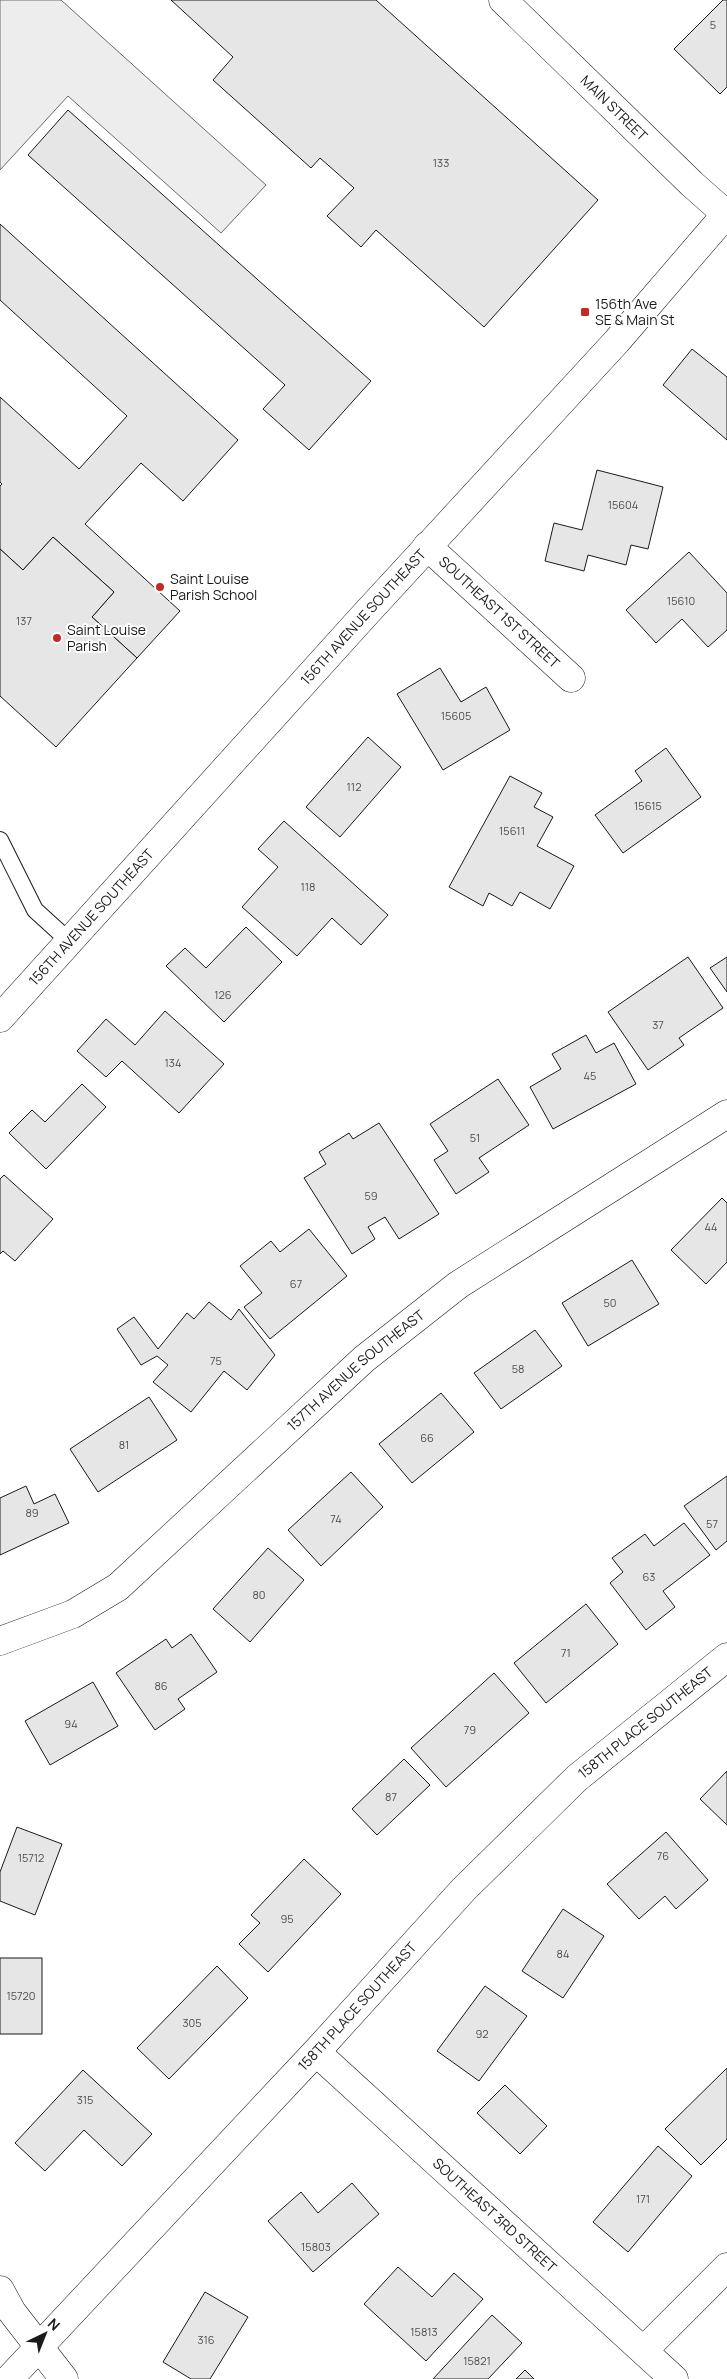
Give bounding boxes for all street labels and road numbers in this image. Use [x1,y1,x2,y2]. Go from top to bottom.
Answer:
street label: MAIN STREET [577,71,652,145]
street label: 156TH AVENUE SOUTHEAST [296,544,430,689]
street label: SOUTHEAST 1ST STREET [435,552,565,673]
street label: 156TH AVENUE SOUTHEAST [24,844,158,989]
street label: 157TH AVENUE SOUTHEAST [283,1305,428,1435]
street label: 158TH PLACE SOUTHEAST [574,1662,717,1782]
street label: 158TH PLACE SOUTHEAST [293,1937,421,2074]
street label: SOUTHEAST 3RD STREET [429,2153,562,2277]

